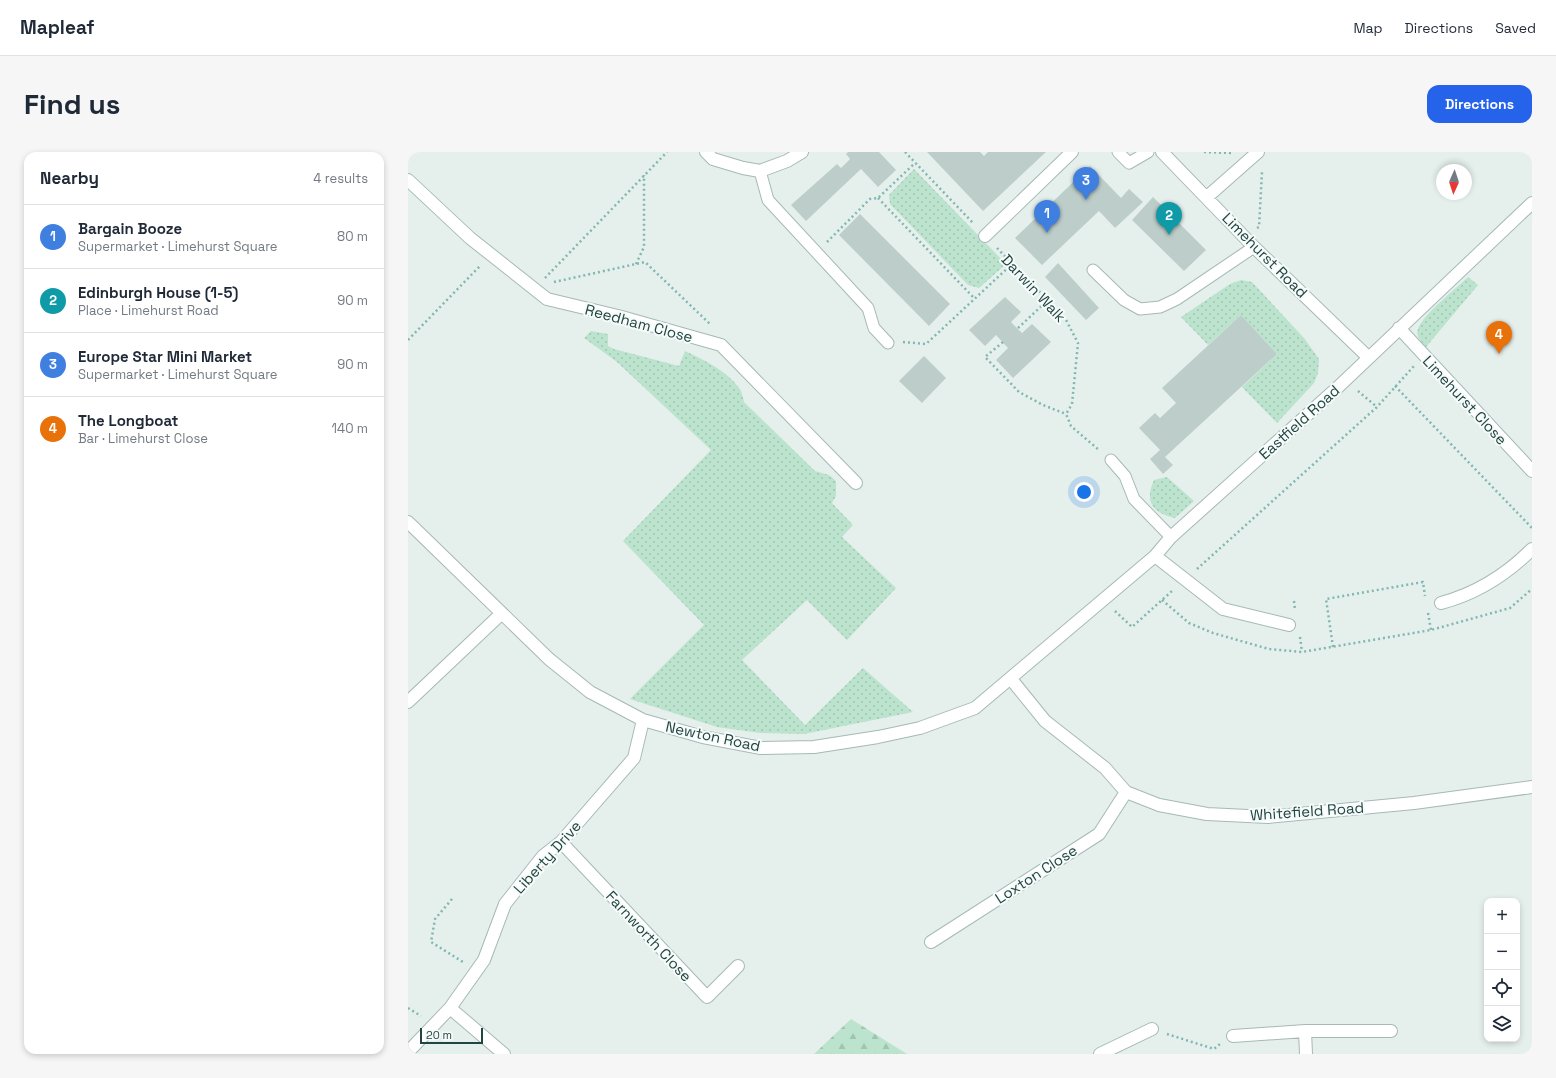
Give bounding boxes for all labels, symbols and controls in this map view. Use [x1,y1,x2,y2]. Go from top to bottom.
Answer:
text: Mapleaf [20,15,94,40]
text: Map [1353,19,1383,37]
text: Directions [1405,19,1473,37]
text: Saved [1495,19,1536,37]
button: Directions [1427,85,1532,123]
text: Find us [24,86,121,122]
north arrow [1436,164,1472,200]
text: Nearby [40,167,99,189]
pin: 3 [1073,167,1099,200]
text: 4 results [313,170,368,187]
pin: 1 [1034,200,1060,233]
pin: 2 [1156,202,1182,235]
street label: Limehurst Road [1218,208,1312,302]
text: Bargain Booze [78,219,182,238]
text: 1 [50,228,56,245]
text: 80 m [337,228,368,245]
text: Supermarket · Limehurst Square [78,238,278,255]
street label: Darwin Walk [998,250,1070,326]
text: Edinburgh House (1-5) [78,283,238,302]
text: 2 [49,292,57,309]
text: 90 m [337,292,368,309]
street label: Reedham Close [583,299,695,347]
text: Place · Limehurst Road [78,302,219,319]
pin: 4 [1486,321,1512,354]
text: Europe Star Mini Market [78,347,252,366]
street label: Limehurst Close [1419,351,1511,449]
text: 3 [49,356,57,373]
text: 90 m [337,356,368,373]
text: Supermarket · Limehurst Square [78,366,278,383]
street label: Eastfield Road [1255,381,1343,463]
text: The Longboat [78,411,178,430]
text: 4 [49,420,57,437]
text: 140 m [332,420,368,437]
text: Bar · Limehurst Close [78,430,208,447]
your location [1074,482,1094,502]
street label: Newton Road [664,717,762,755]
street label: Whitefield Road [1249,798,1365,824]
street label: Liberty Drive [509,816,585,898]
street label: Loxton Close [991,840,1081,908]
street label: Farnworth Close [602,887,696,986]
map controls [1484,898,1520,1042]
button: + [1484,898,1520,934]
button: − [1484,934,1520,970]
button: locate [1484,970,1520,1006]
button: layers [1484,1006,1520,1042]
scale bar [420,1026,483,1045]
text: 20 m [426,1028,452,1042]

